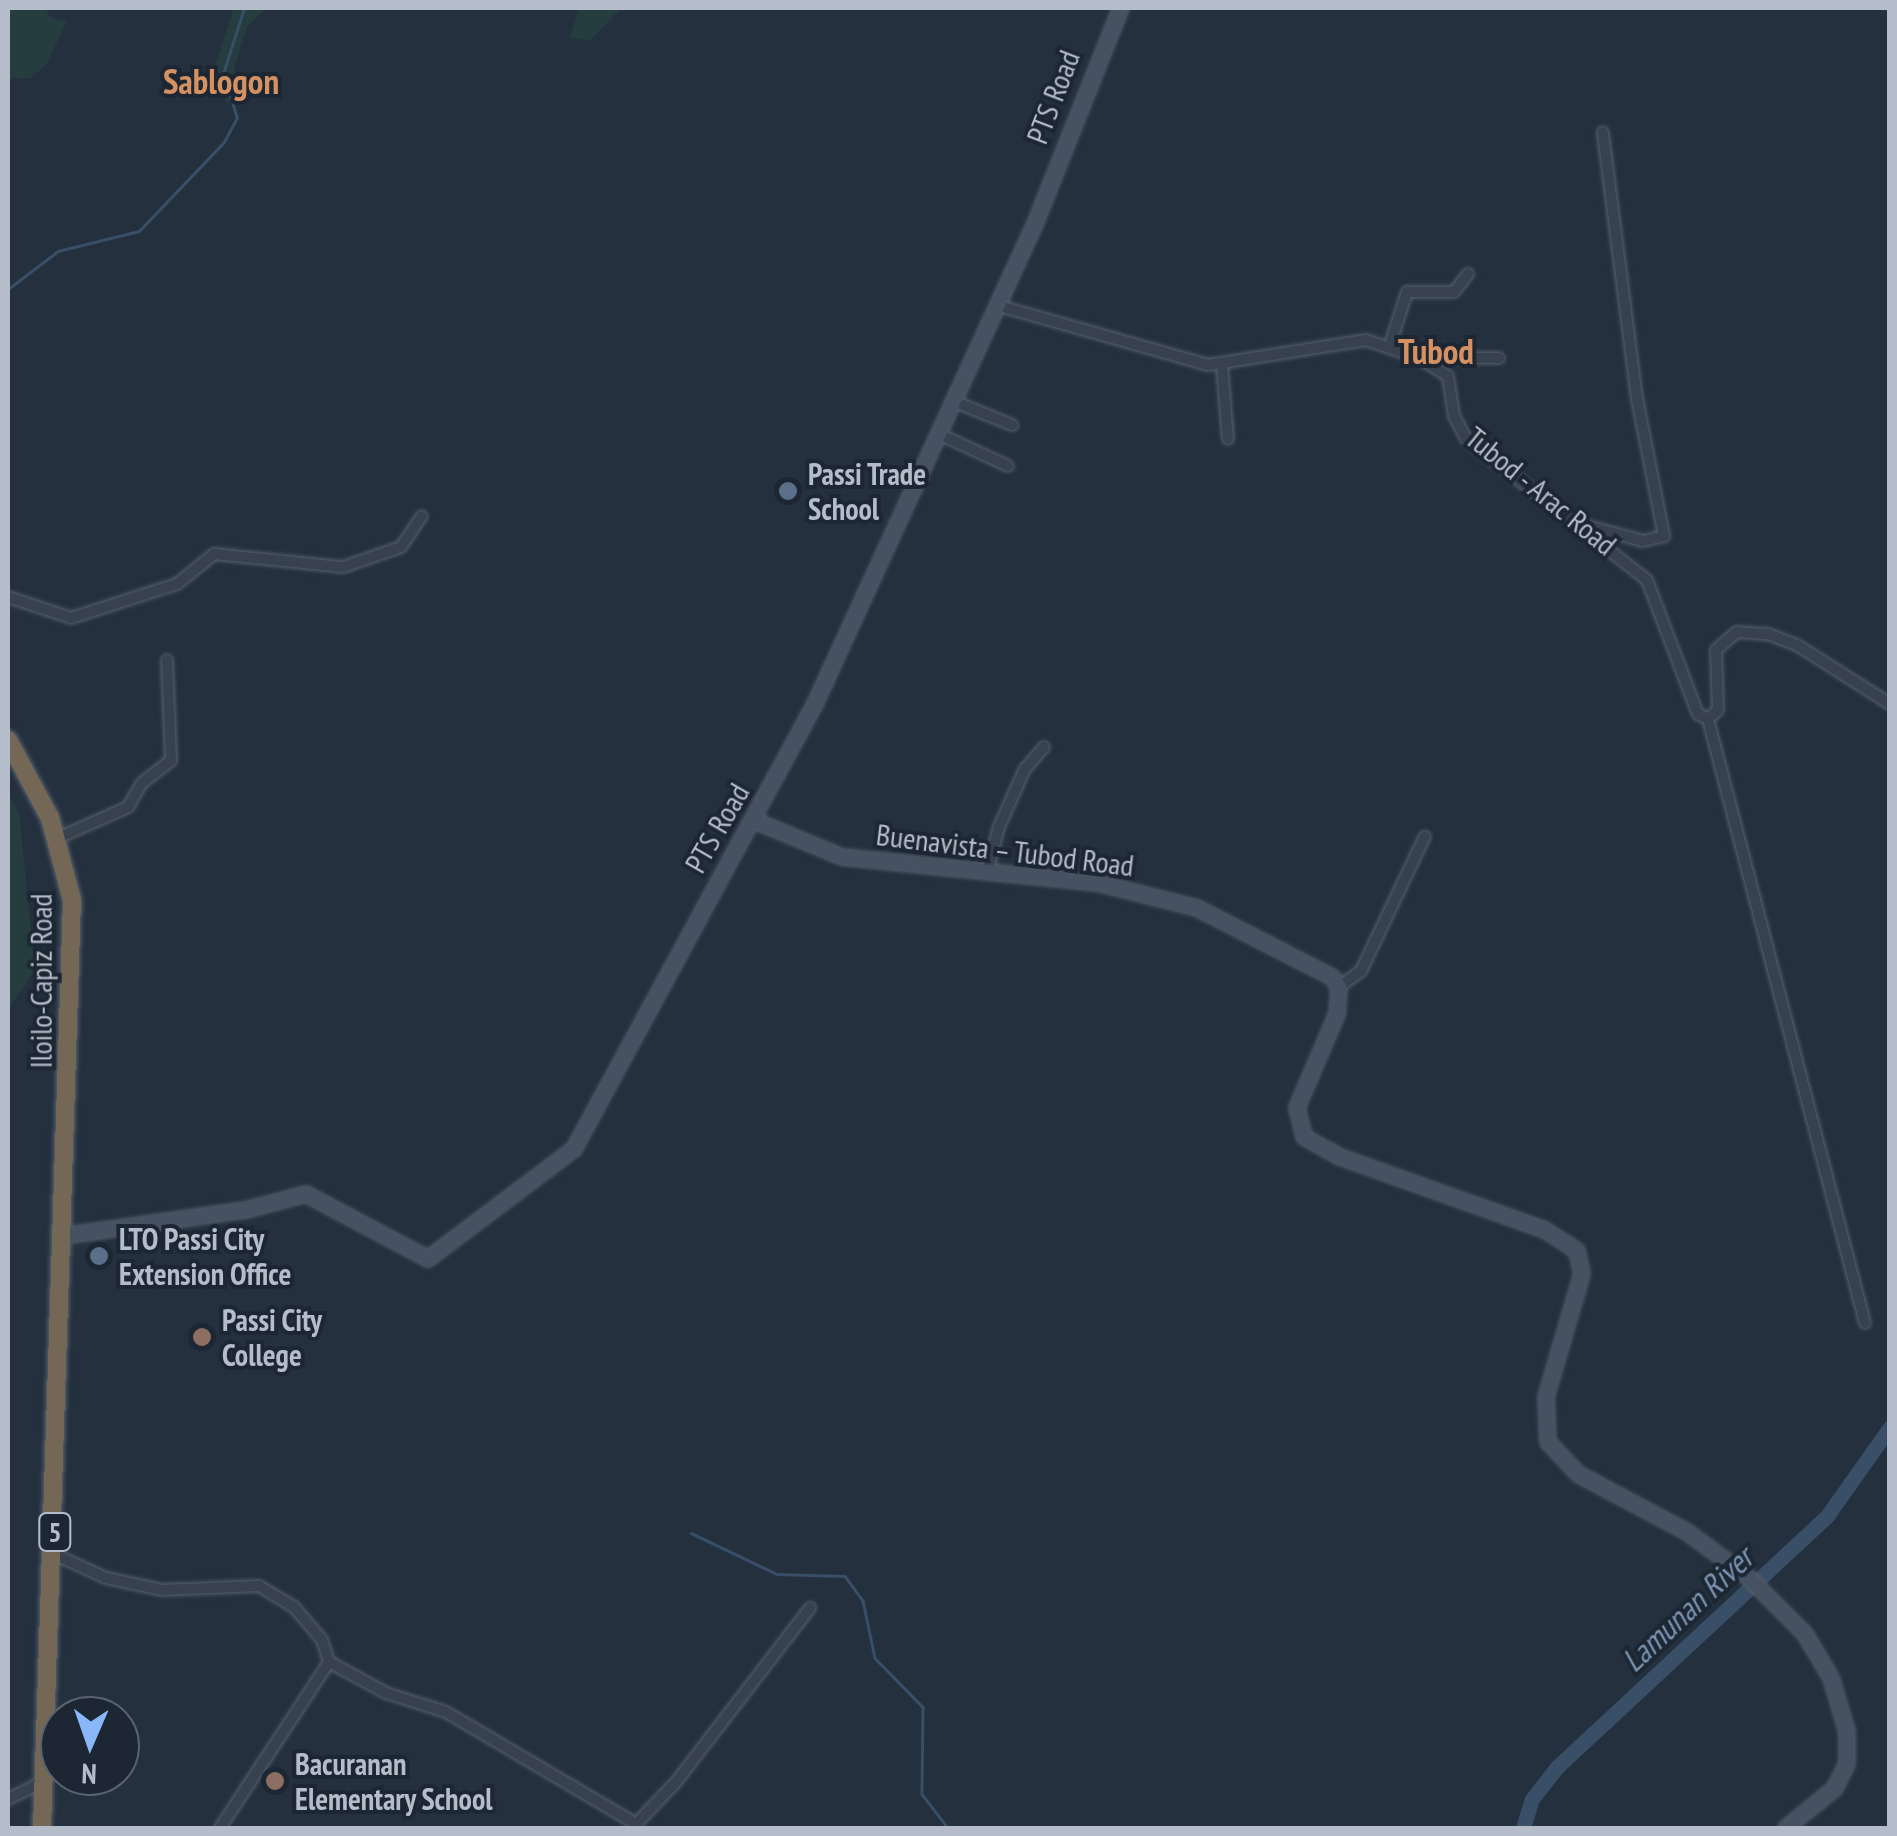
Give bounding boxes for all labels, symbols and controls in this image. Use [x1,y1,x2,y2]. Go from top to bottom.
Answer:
street label: PTS Road [1019,45,1087,149]
district label: Sablogon [163,60,279,102]
district label: Tubod [1398,330,1474,372]
street label: Tubod - Arac Road [1457,418,1625,564]
place label: Passi Trade School [808,456,927,526]
marker: Passi Trade School [777,480,799,502]
street label: PTS Road [677,777,757,879]
street label: Buenavista – Tubod Road [873,816,1137,884]
street label: Iloilo-Capiz Road [23,893,59,1069]
place label: LTO Passi City Extension Office [119,1221,292,1292]
marker: LTO Passi City Extension Office [88,1245,110,1267]
place label: Passi City College [222,1302,322,1372]
marker: Passi City College [191,1326,213,1348]
road number: 5 [38,1509,72,1555]
water label: Lamunan River [1614,1539,1760,1679]
north arrow [40,1696,140,1796]
place label: Bacuranan Elementary School [295,1746,493,1816]
text: N [81,1756,97,1793]
marker: Bacuranan Elementary School [264,1770,286,1792]

